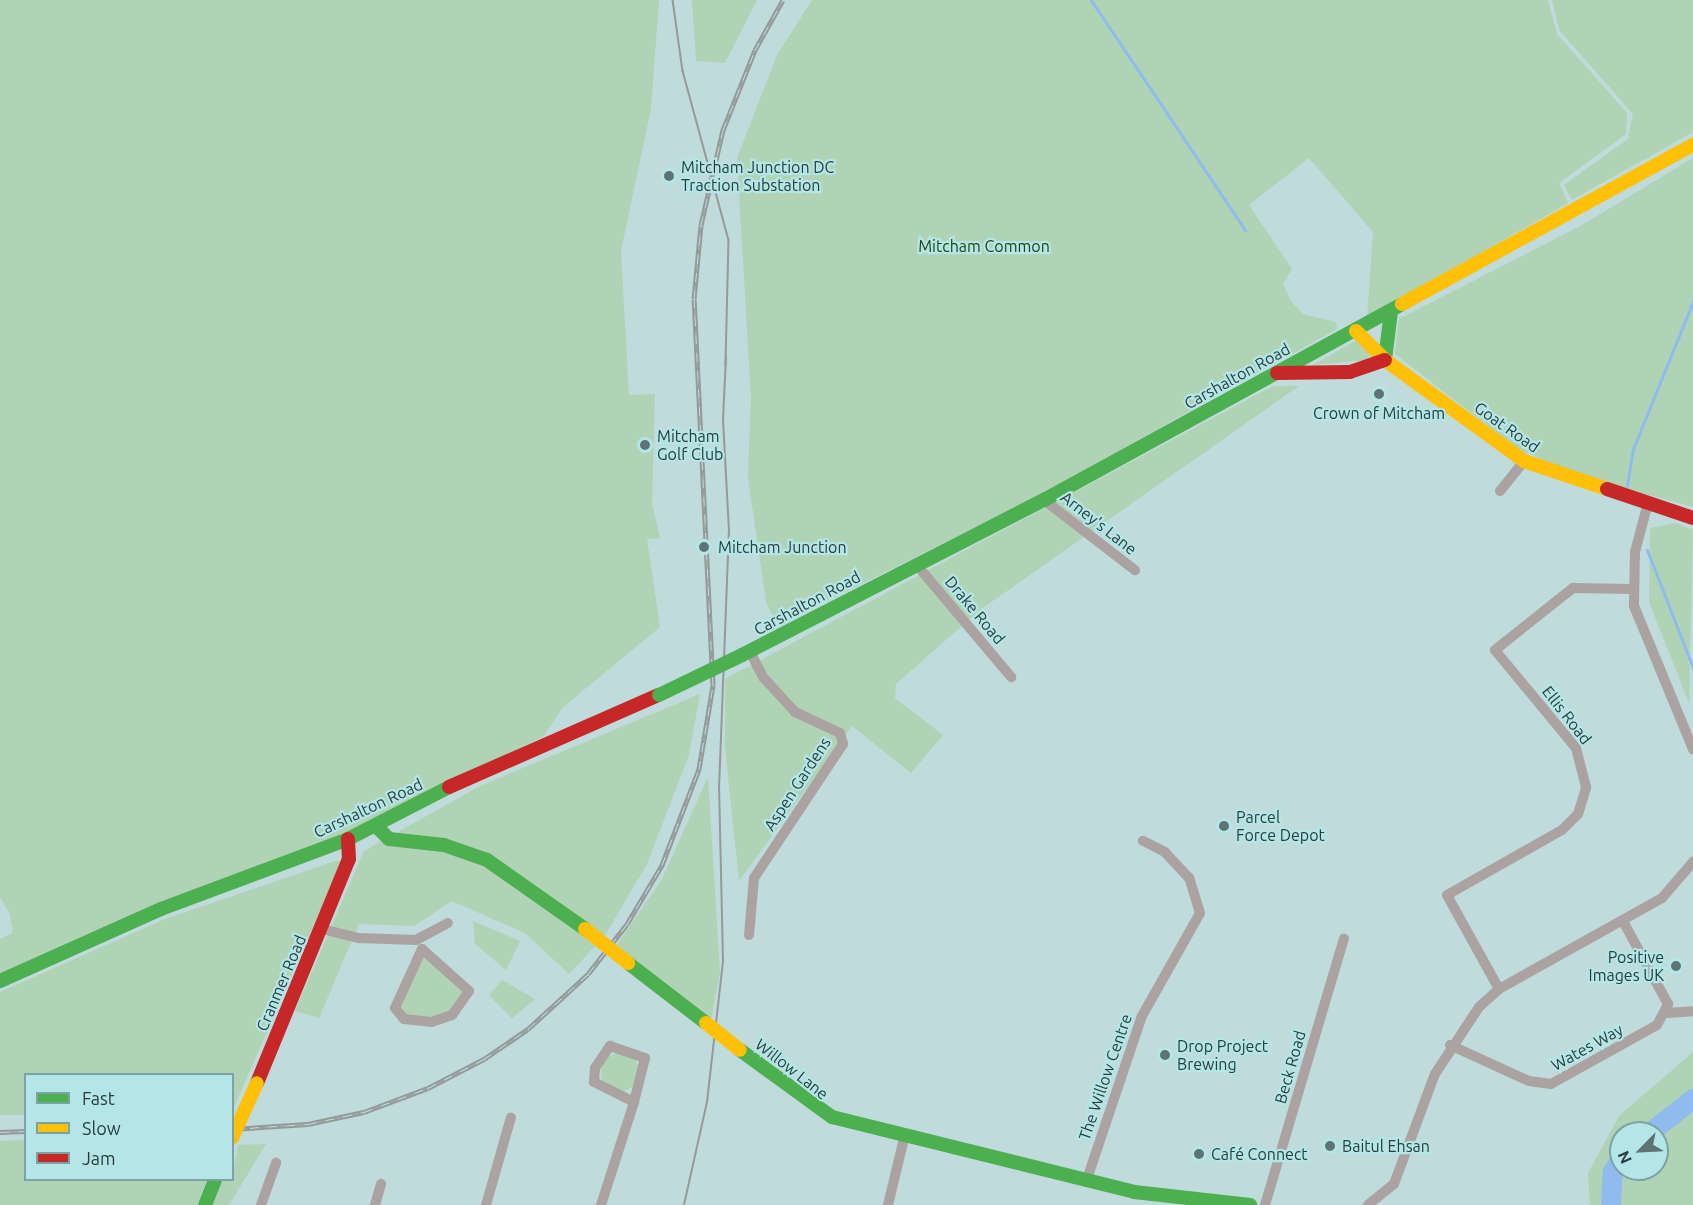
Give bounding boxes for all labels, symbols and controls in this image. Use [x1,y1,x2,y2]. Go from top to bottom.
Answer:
place label: Mitcham Junction DC Traction Substation [681,157,834,195]
marker: Mitcham Junction DC Traction Substation [662,169,676,183]
park label: Mitcham Common [918,236,1050,256]
street label: Carshalton Road [1181,339,1293,413]
marker: Crown of Mitcham [1372,387,1386,401]
street label: Goat Road [1471,398,1543,456]
place label: Crown of Mitcham [1313,403,1445,423]
place label: Mitcham Golf Club [657,426,723,464]
marker: Mitcham Golf Club [638,438,652,452]
street label: Arney's Lane [1057,487,1141,559]
place label: Mitcham Junction [718,537,847,557]
marker: Mitcham Junction [695,538,713,556]
street label: Carshalton Road [750,567,864,639]
street label: Drake Road [941,572,1009,648]
street label: Ellis Road [1538,682,1596,748]
street label: Aspen Gardens [760,734,834,834]
street label: Carshalton Road [311,774,425,842]
place label: Parcel Force Depot [1236,807,1325,845]
marker: Parcel Force Depot [1217,819,1231,833]
street label: Cranmer Road [252,932,310,1034]
place label: Positive Images UK [1589,947,1664,985]
marker: Positive Images UK [1669,959,1683,973]
street label: The Willow Centre [1074,1011,1136,1143]
street label: Wates Way [1548,1020,1626,1074]
street label: Beck Road [1270,1028,1310,1106]
street label: Willow Lane [752,1035,832,1103]
place label: Drop Project Brewing [1177,1036,1268,1074]
marker: Drop Project Brewing [1158,1048,1172,1062]
legend [24,1073,234,1181]
text: Fast [82,1088,115,1108]
text: Slow [82,1118,121,1138]
north arrow [1609,1121,1669,1181]
place label: Baitul Ehsan [1342,1136,1430,1156]
marker: Baitul Ehsan [1323,1139,1337,1153]
place label: Café Connect [1211,1144,1308,1164]
marker: Café Connect [1192,1147,1206,1161]
text: Jam [82,1148,116,1168]
text: N [1614,1148,1635,1167]

